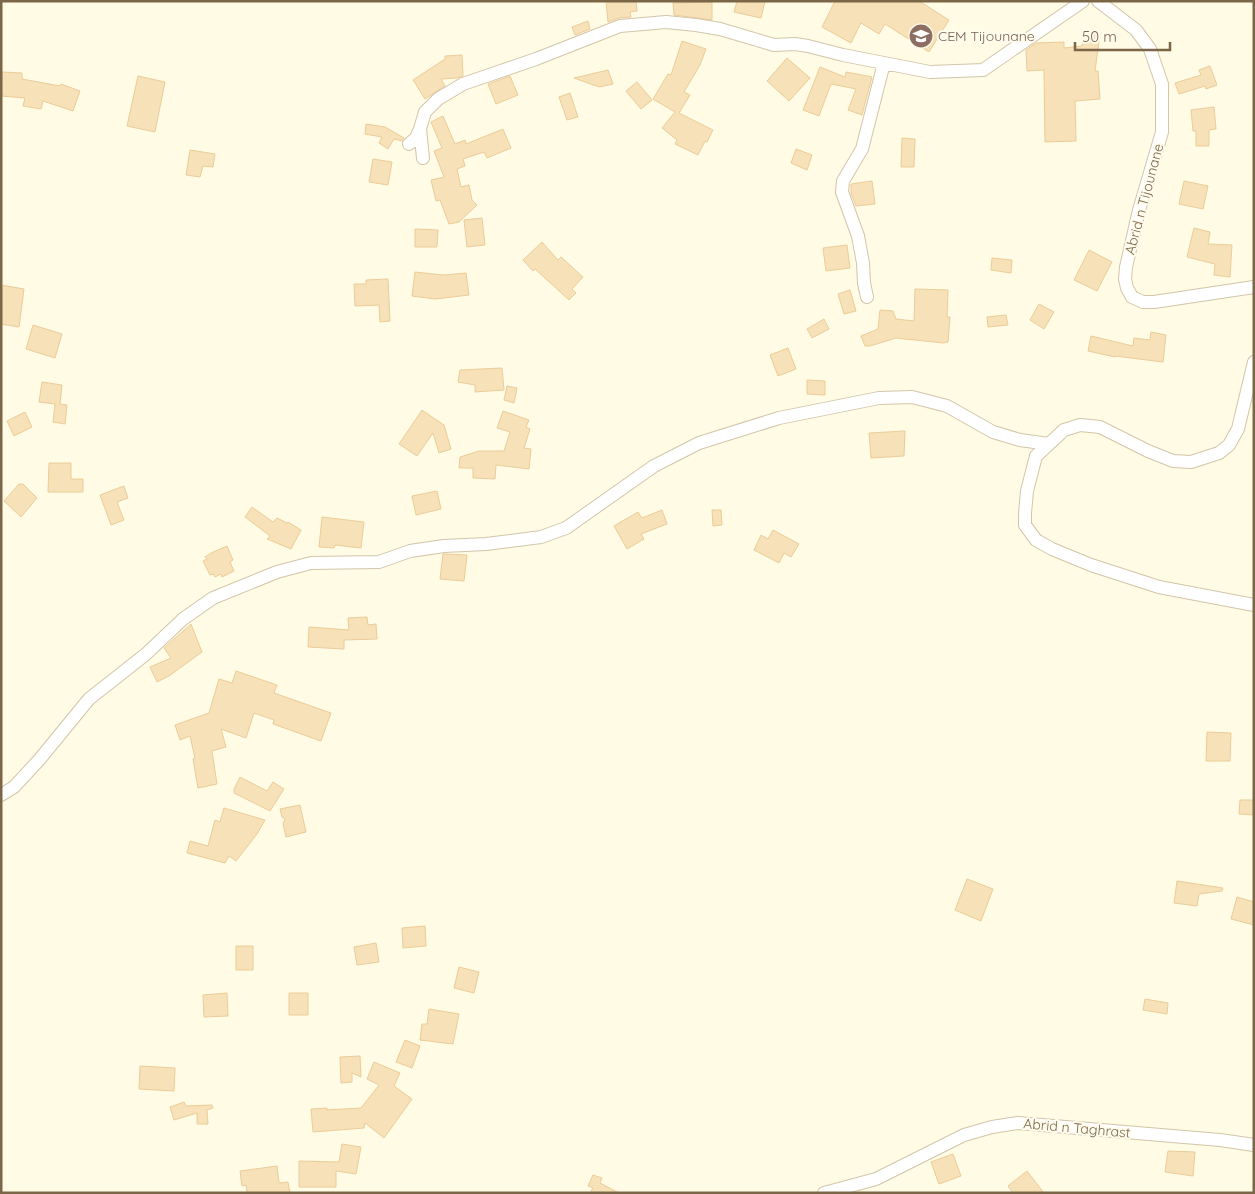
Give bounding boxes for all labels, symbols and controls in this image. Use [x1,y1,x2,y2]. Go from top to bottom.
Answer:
scale bar [1075,20,1170,52]
school or university icon: CEM Tijounane [908,23,934,49]
place label: CEM Tijounane [938,27,1035,45]
text: 50 m [1082,27,1117,46]
street label: Abrid n Tijounane [1121,141,1168,257]
street label: Abrid n Taghrast [1023,1114,1132,1142]

